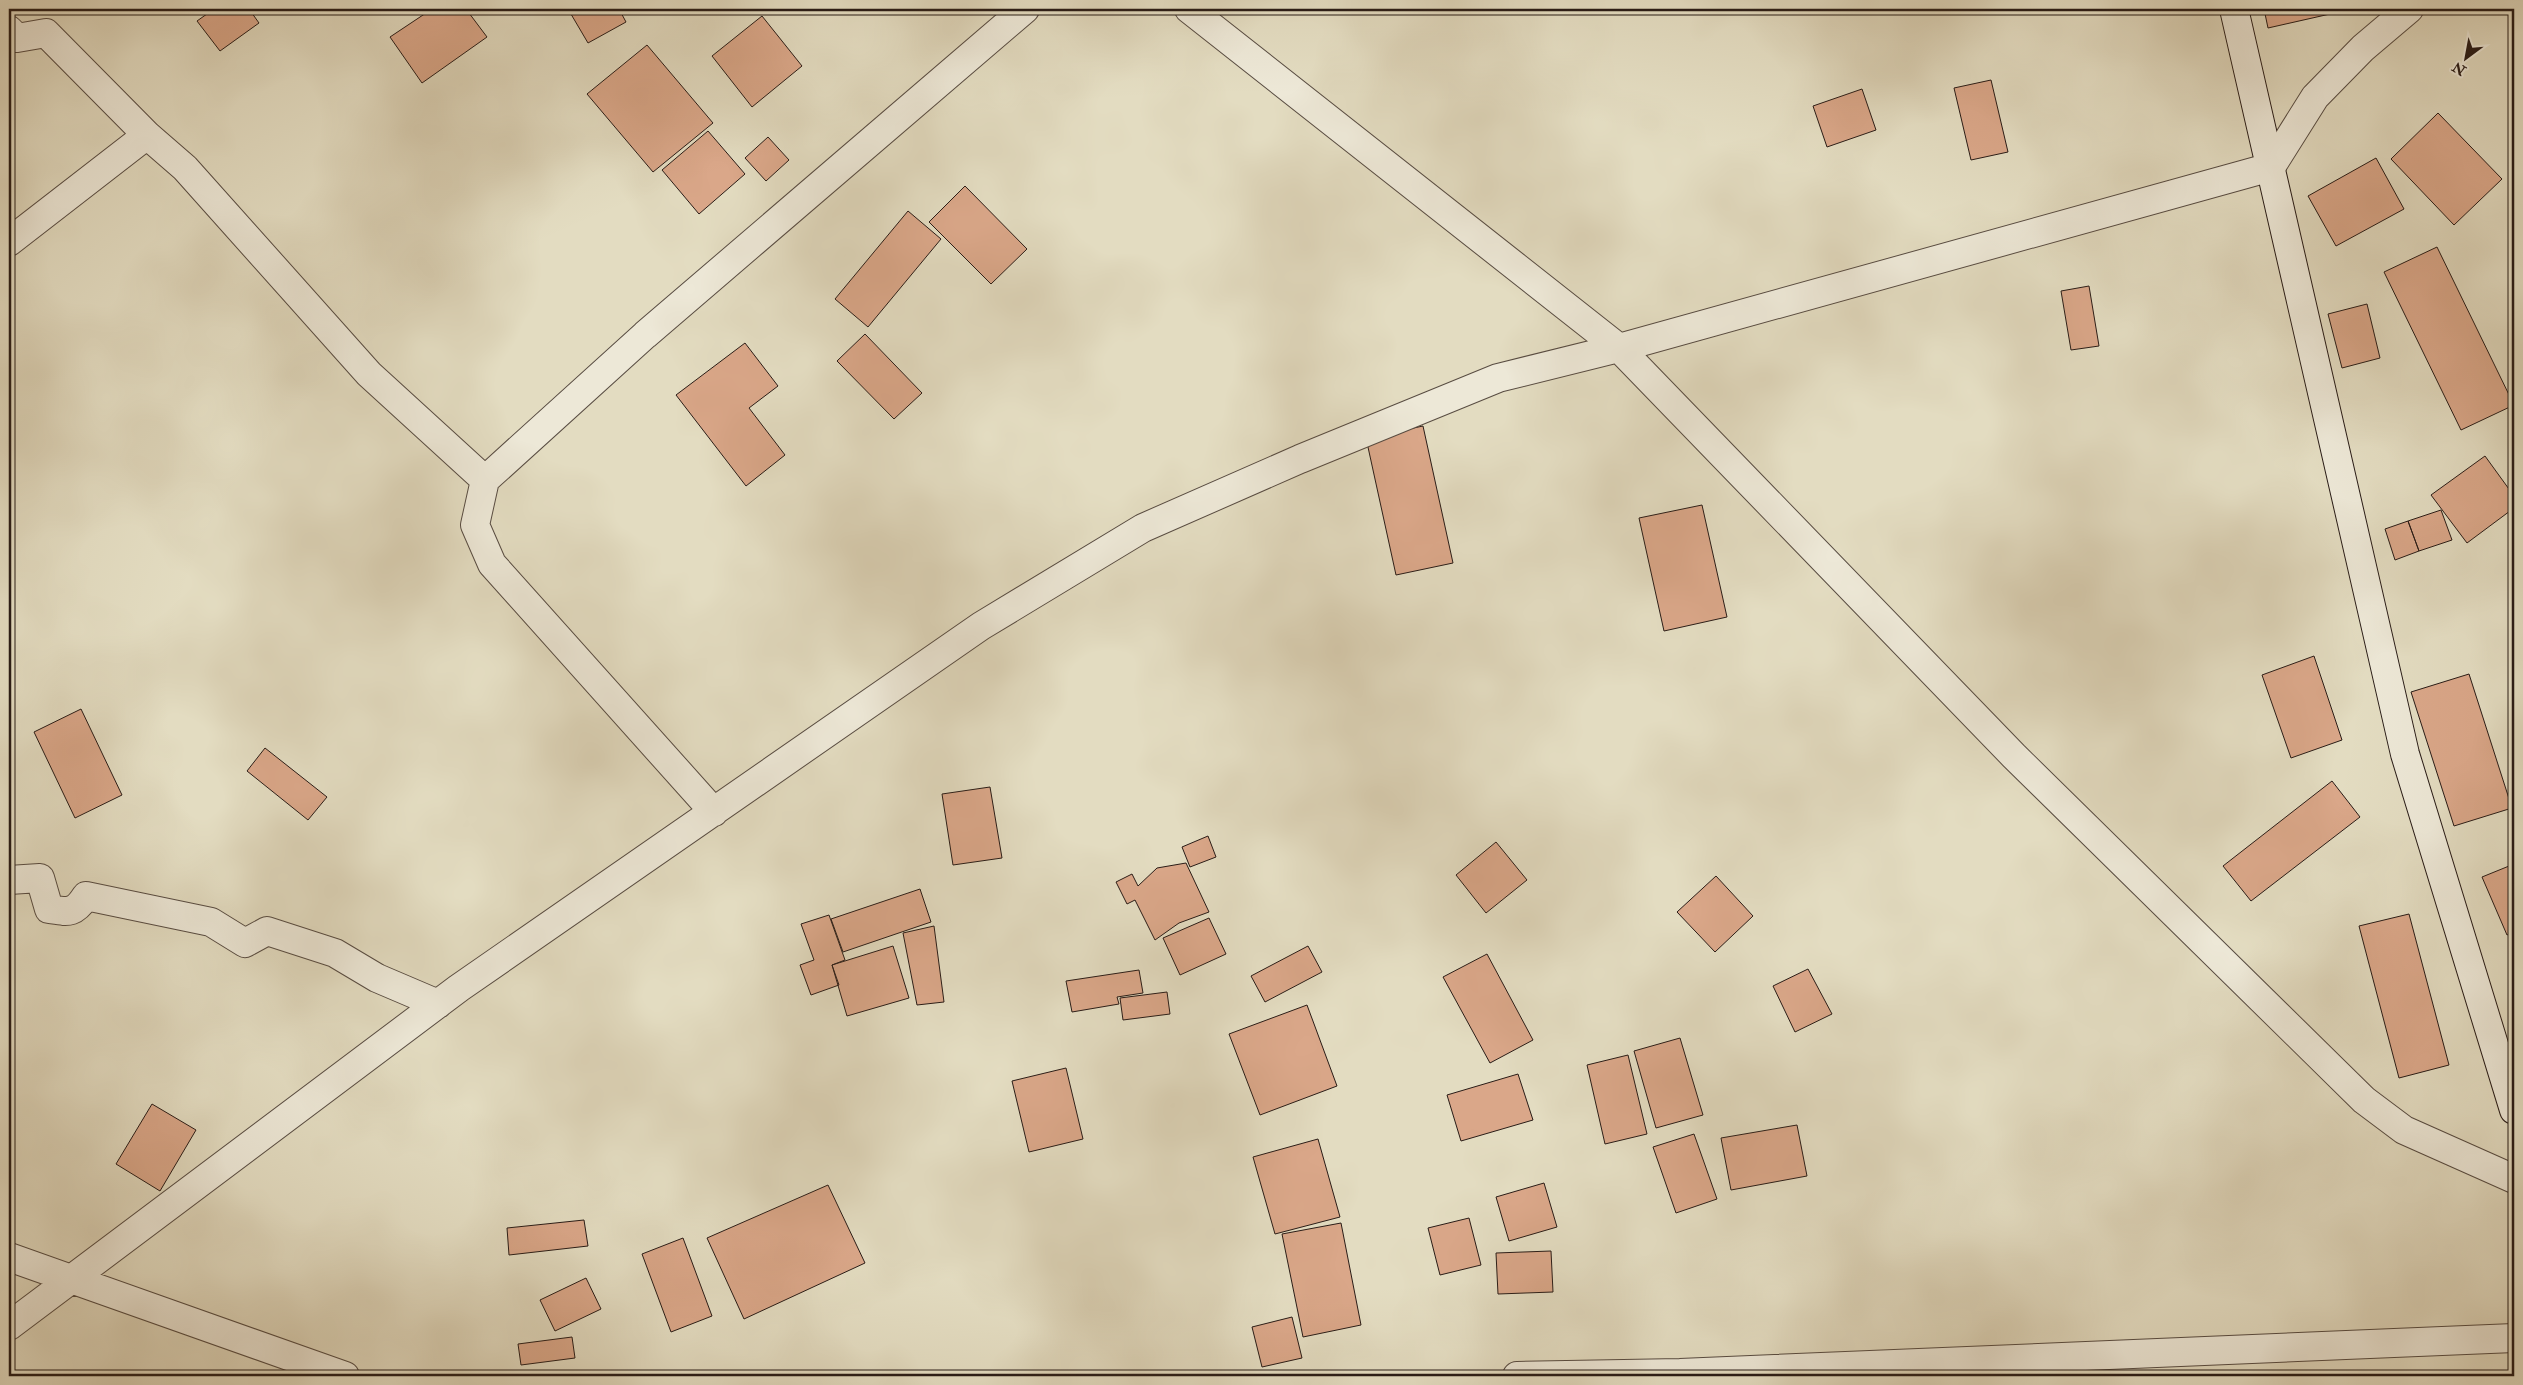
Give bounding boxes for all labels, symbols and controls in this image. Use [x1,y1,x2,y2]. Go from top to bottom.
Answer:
north arrow [2440,32,2490,82]
text: N [2449,58,2470,80]

